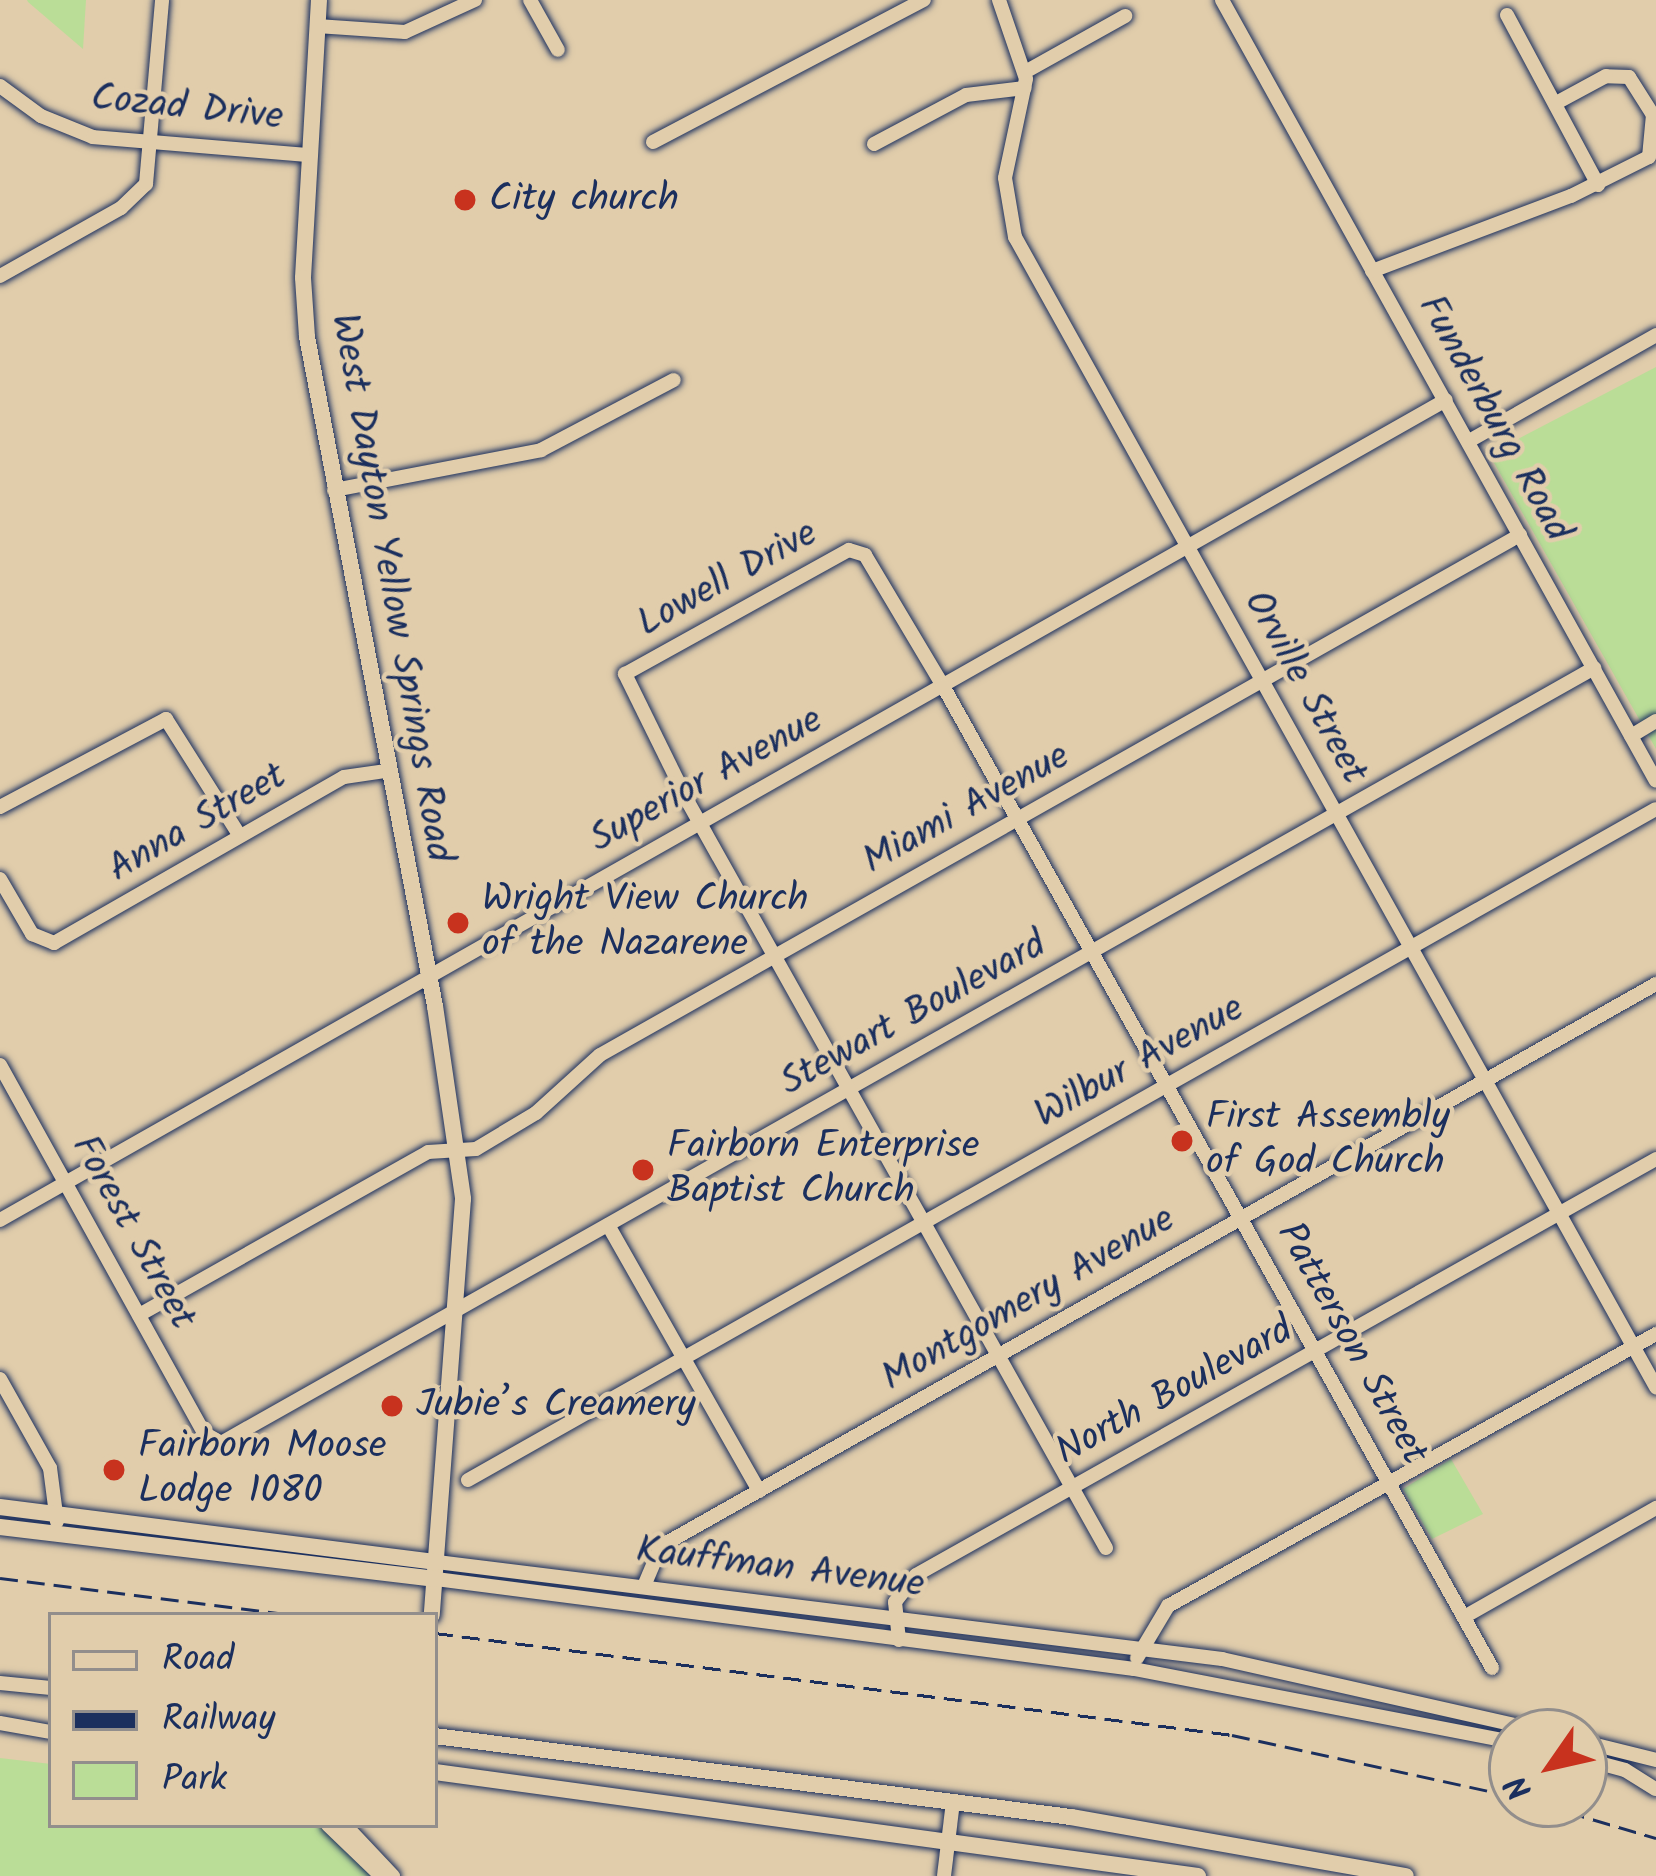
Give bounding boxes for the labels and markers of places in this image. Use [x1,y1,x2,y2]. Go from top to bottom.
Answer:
place label: City church [489,177,679,223]
marker: City church [452,187,478,213]
place label: Wright View Church of the Nazarene [482,878,809,969]
marker: Wright View Church of the Nazarene [445,910,471,936]
place label: First Assembly of God Church [1206,1096,1450,1187]
place label: Fairborn Enterprise Baptist Church [667,1125,980,1216]
marker: First Assembly of God Church [1169,1128,1195,1154]
marker: Fairborn Enterprise Baptist Church [630,1157,656,1183]
place label: Jubie’s Creamery [416,1383,696,1429]
marker: Jubie’s Creamery [379,1393,405,1419]
place label: Fairborn Moose Lodge 1080 [138,1425,387,1516]
marker: Fairborn Moose Lodge 1080 [101,1457,127,1483]

